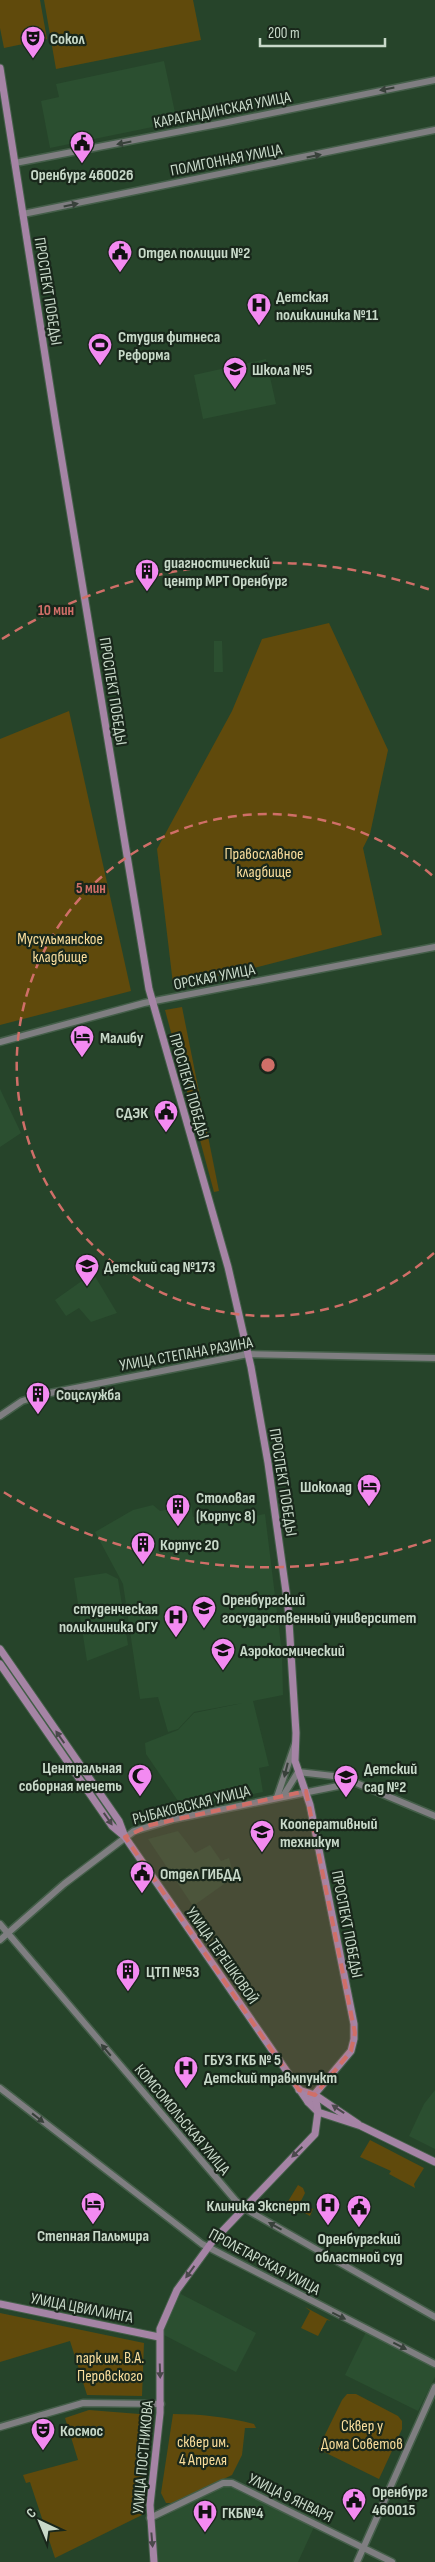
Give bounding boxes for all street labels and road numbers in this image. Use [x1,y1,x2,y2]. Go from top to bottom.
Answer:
street label: КАРАГАНДИНСКАЯ УЛИЦА [152,88,293,133]
street label: ПОЛИГОННАЯ УЛИЦА [169,140,284,181]
street label: ПРОСПЕКТ ПОБЕДЫ [30,236,65,346]
street label: ПРОСПЕКТ ПОБЕДЫ [95,636,130,746]
street label: ОРСКАЯ УЛИЦА [172,960,257,995]
street label: ПРОСПЕКТ ПОБЕДЫ [164,1031,213,1141]
street label: УЛИЦА СТЕПАНА РАЗИНА [118,1333,255,1376]
street label: ПРОСПЕКТ ПОБЕДЫ [265,1427,300,1537]
street label: РЫБАКОВСКАЯ УЛИЦА [131,1782,252,1829]
street label: ПРОСПЕКТ ПОБЕДЫ [327,1869,366,1980]
street label: УЛИЦА ТЕРЕШКОВОЙ [181,1904,262,2008]
street label: КОМСОМОЛЬСКАЯ УЛИЦА [130,2061,234,2179]
street label: ПРОЛЕТАРСКАЯ УЛИЦА [205,2225,323,2300]
street label: УЛИЦА ЦВИЛЛИНГА [29,2289,135,2328]
street label: УЛИЦА ПОСТНИКОВА [129,2400,158,2515]
street label: УЛИЦА 9 ЯНВАРЯ [245,2470,336,2527]

